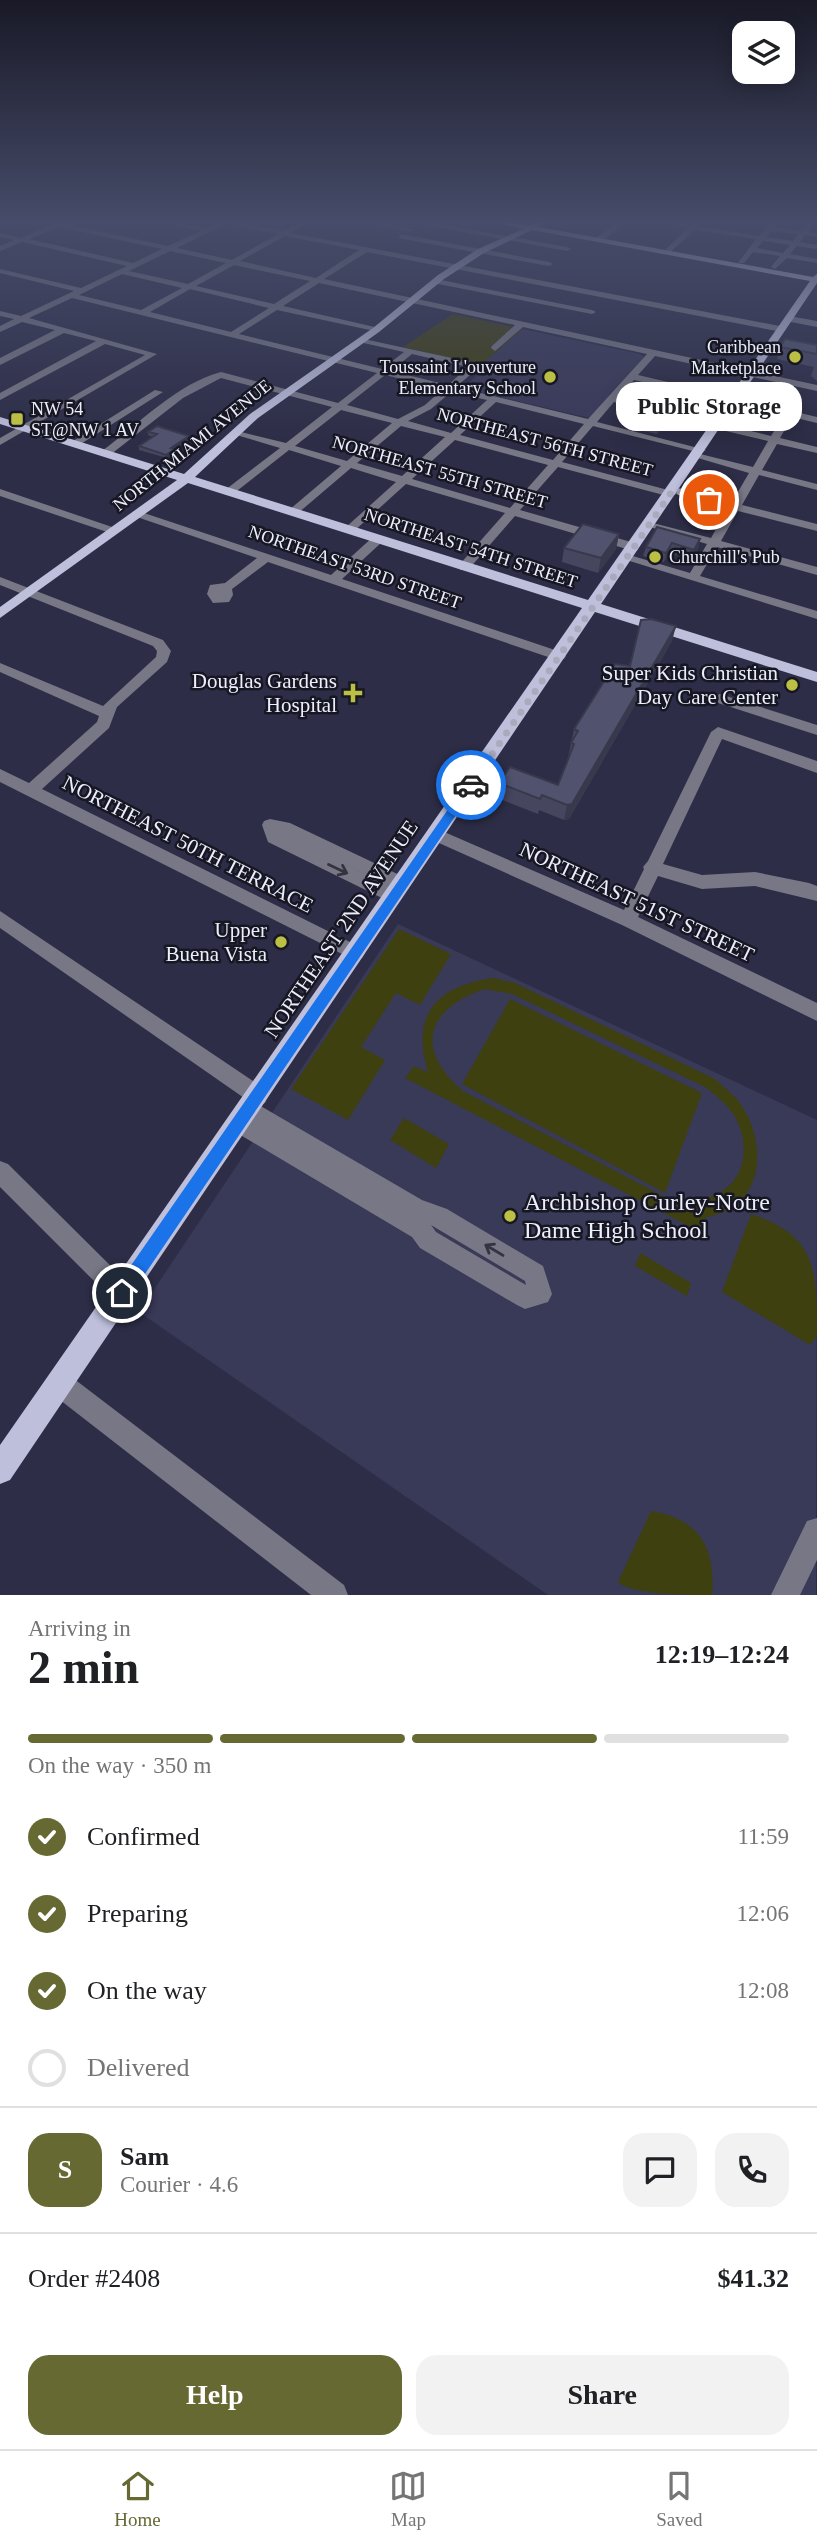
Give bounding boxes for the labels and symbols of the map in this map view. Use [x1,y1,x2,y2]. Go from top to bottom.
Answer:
place label: Caribbean Marketplace [691,337,781,378]
marker: Caribbean Marketplace [787,349,803,365]
place label: Toussaint L'ouverture Elementary School [380,357,536,398]
marker: Toussaint L'ouverture Elementary School [542,369,558,385]
street label: NORTH MIAMI AVENUE [109,375,275,515]
callout: Public Storage [616,381,802,430]
place label: NW 54 ST@NW 1 AV [31,399,139,440]
street label: NORTHEAST 56TH STREET [435,404,655,480]
marker: NW 54 ST@NW 1 AV [9,411,25,427]
street label: NORTHEAST 55TH STREET [330,432,550,512]
pin [679,470,739,530]
street label: NORTHEAST 54TH STREET [362,504,580,592]
street label: NORTHEAST 53RD STREET [246,521,464,613]
place label: Churchill's Pub [669,547,780,567]
marker: Churchill's Pub [647,549,663,565]
place label: Super Kids Christian Day Care Center [602,661,778,709]
place label: Douglas Gardens Hospital [192,669,337,717]
marker: Super Kids Christian Day Care Center [784,677,800,693]
marker: Douglas Gardens Hospital [343,683,363,703]
courier [436,750,506,820]
street label: NORTHEAST 50TH TERRACE [59,770,317,918]
street label: NORTHEAST 2ND AVENUE [259,816,423,1042]
street label: NORTHEAST 51ST STREET [516,837,758,967]
one-way arrow [327,863,348,876]
place label: Upper Buena Vista [165,918,268,966]
marker: Upper Buena Vista [273,934,289,950]
place label: Archbishop Curley-Notre Dame High School [524,1189,770,1243]
marker: Archbishop Curley-Notre Dame High School [502,1208,518,1224]
one-way arrow [484,1242,504,1256]
pin [92,1263,152,1323]

